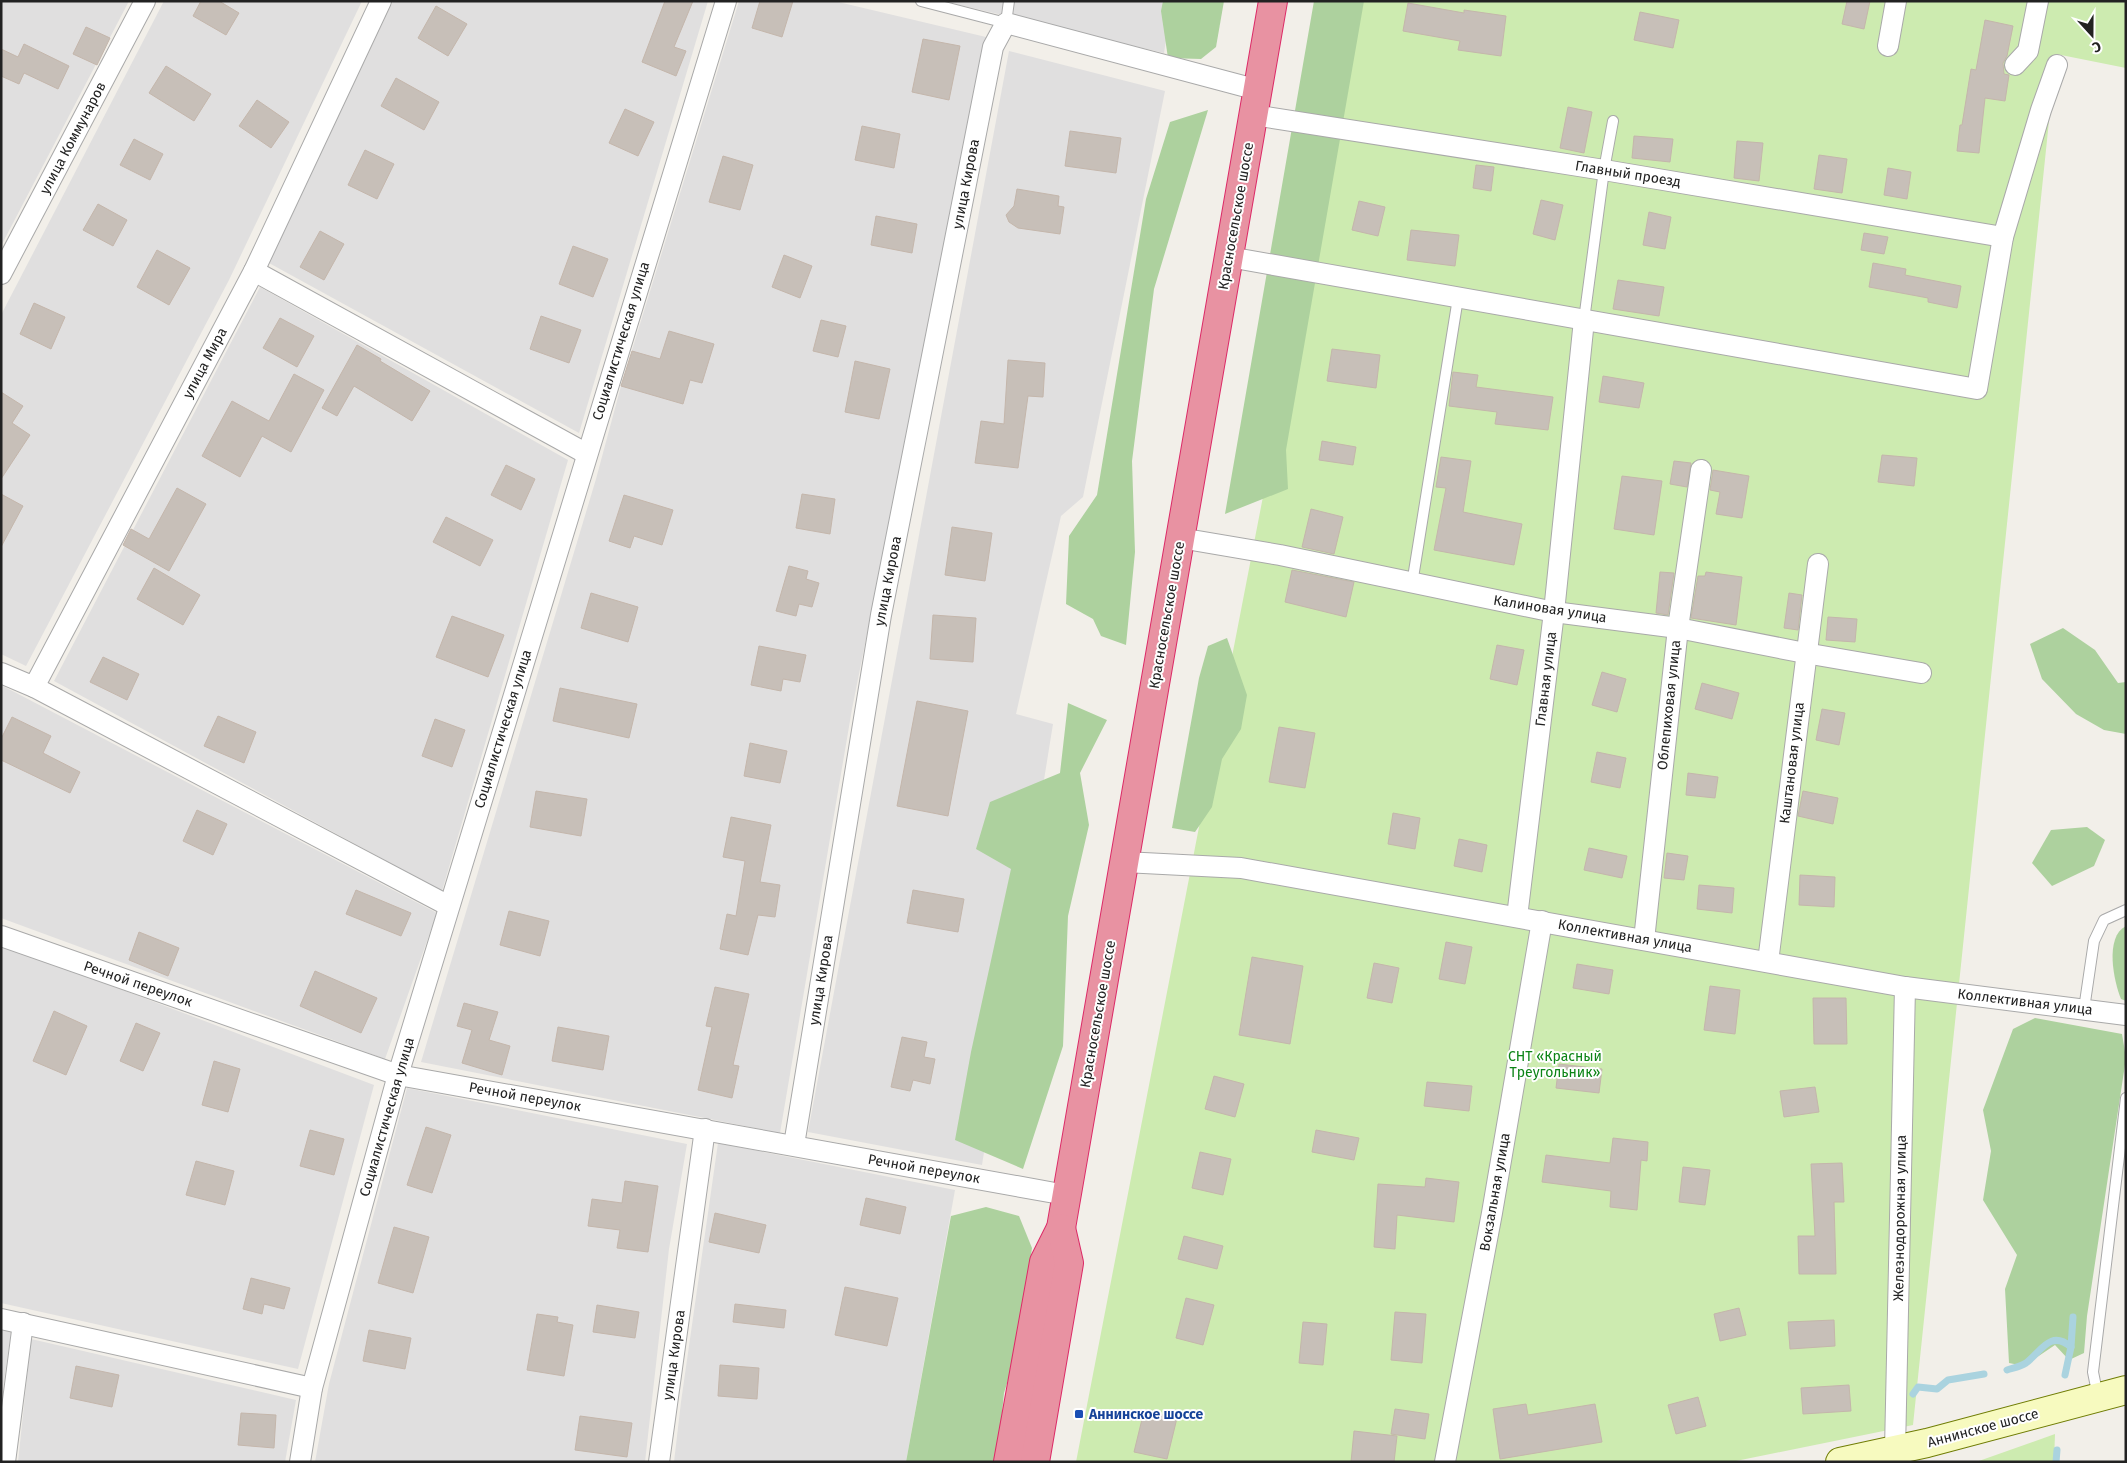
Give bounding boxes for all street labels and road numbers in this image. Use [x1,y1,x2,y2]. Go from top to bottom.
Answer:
street label: улица Коммунаров [36,79,110,197]
street label: улица Кирова [949,138,983,230]
street label: Красносельское шоссе [1215,141,1257,291]
street label: Главный проезд [1574,157,1682,191]
street label: Социалистическая улица [589,260,653,422]
street label: улица Мира [179,325,231,401]
street label: улица Кирова [871,535,905,627]
street label: Красносельское шоссе [1146,540,1188,690]
street label: Калиновая улица [1492,592,1608,626]
street label: Главная улица [1532,631,1560,727]
street label: Облепиховая улица [1654,639,1684,771]
street label: Социалистическая улица [471,648,535,810]
street label: Каштановая улица [1776,701,1808,825]
street label: Коллективная улица [1557,916,1693,956]
street label: улица Кирова [805,934,837,1026]
street label: Красносельское шоссе [1077,939,1119,1089]
street label: Речной переулок [81,957,195,1011]
street label: Коллективная улица [1956,985,2094,1019]
street label: Социалистическая улица [356,1035,418,1199]
street label: Речной переулок [468,1079,583,1115]
street label: Вокзальная улица [1476,1131,1514,1253]
street label: Железнодорожная улица [1890,1135,1910,1301]
street label: Речной переулок [867,1151,982,1187]
street label: улица Кирова [659,1309,689,1401]
street label: Аннинское шоссе [1926,1405,2040,1451]

